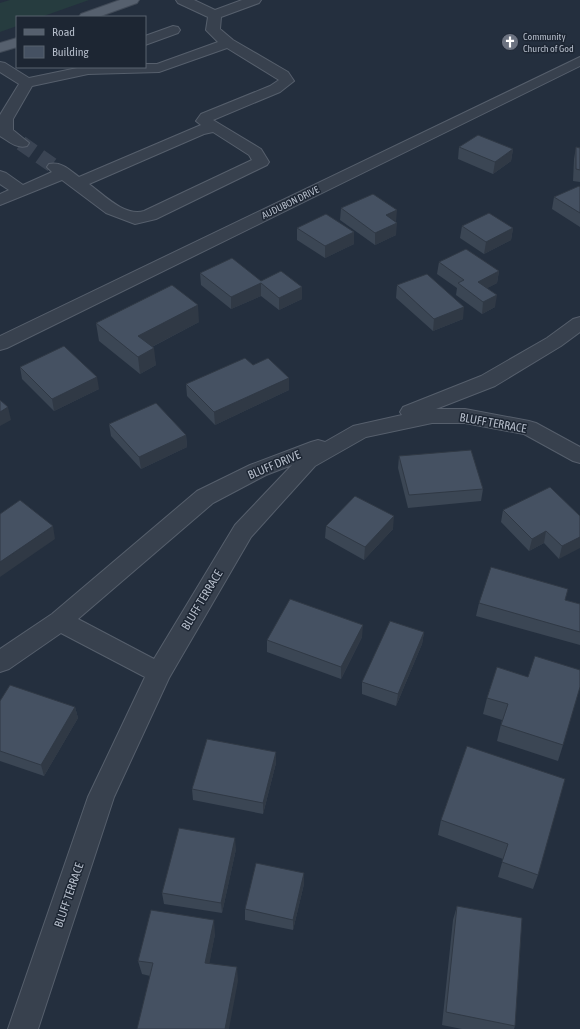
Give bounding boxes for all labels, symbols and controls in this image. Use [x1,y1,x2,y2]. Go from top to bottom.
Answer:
legend [16,16,146,68]
text: Road [52,25,75,39]
place label: Community Church of God [523,31,574,54]
church icon: Community Church of God [500,32,520,52]
text: Building [52,45,90,59]
street label: AUDUBON DRIVE [260,183,321,221]
street label: BLUFF TERRACE [459,410,527,436]
street label: BLUFF DRIVE [246,448,302,482]
street label: BLUFF TERRACE [179,567,225,633]
street label: BLUFF TERRACE [51,861,87,929]

